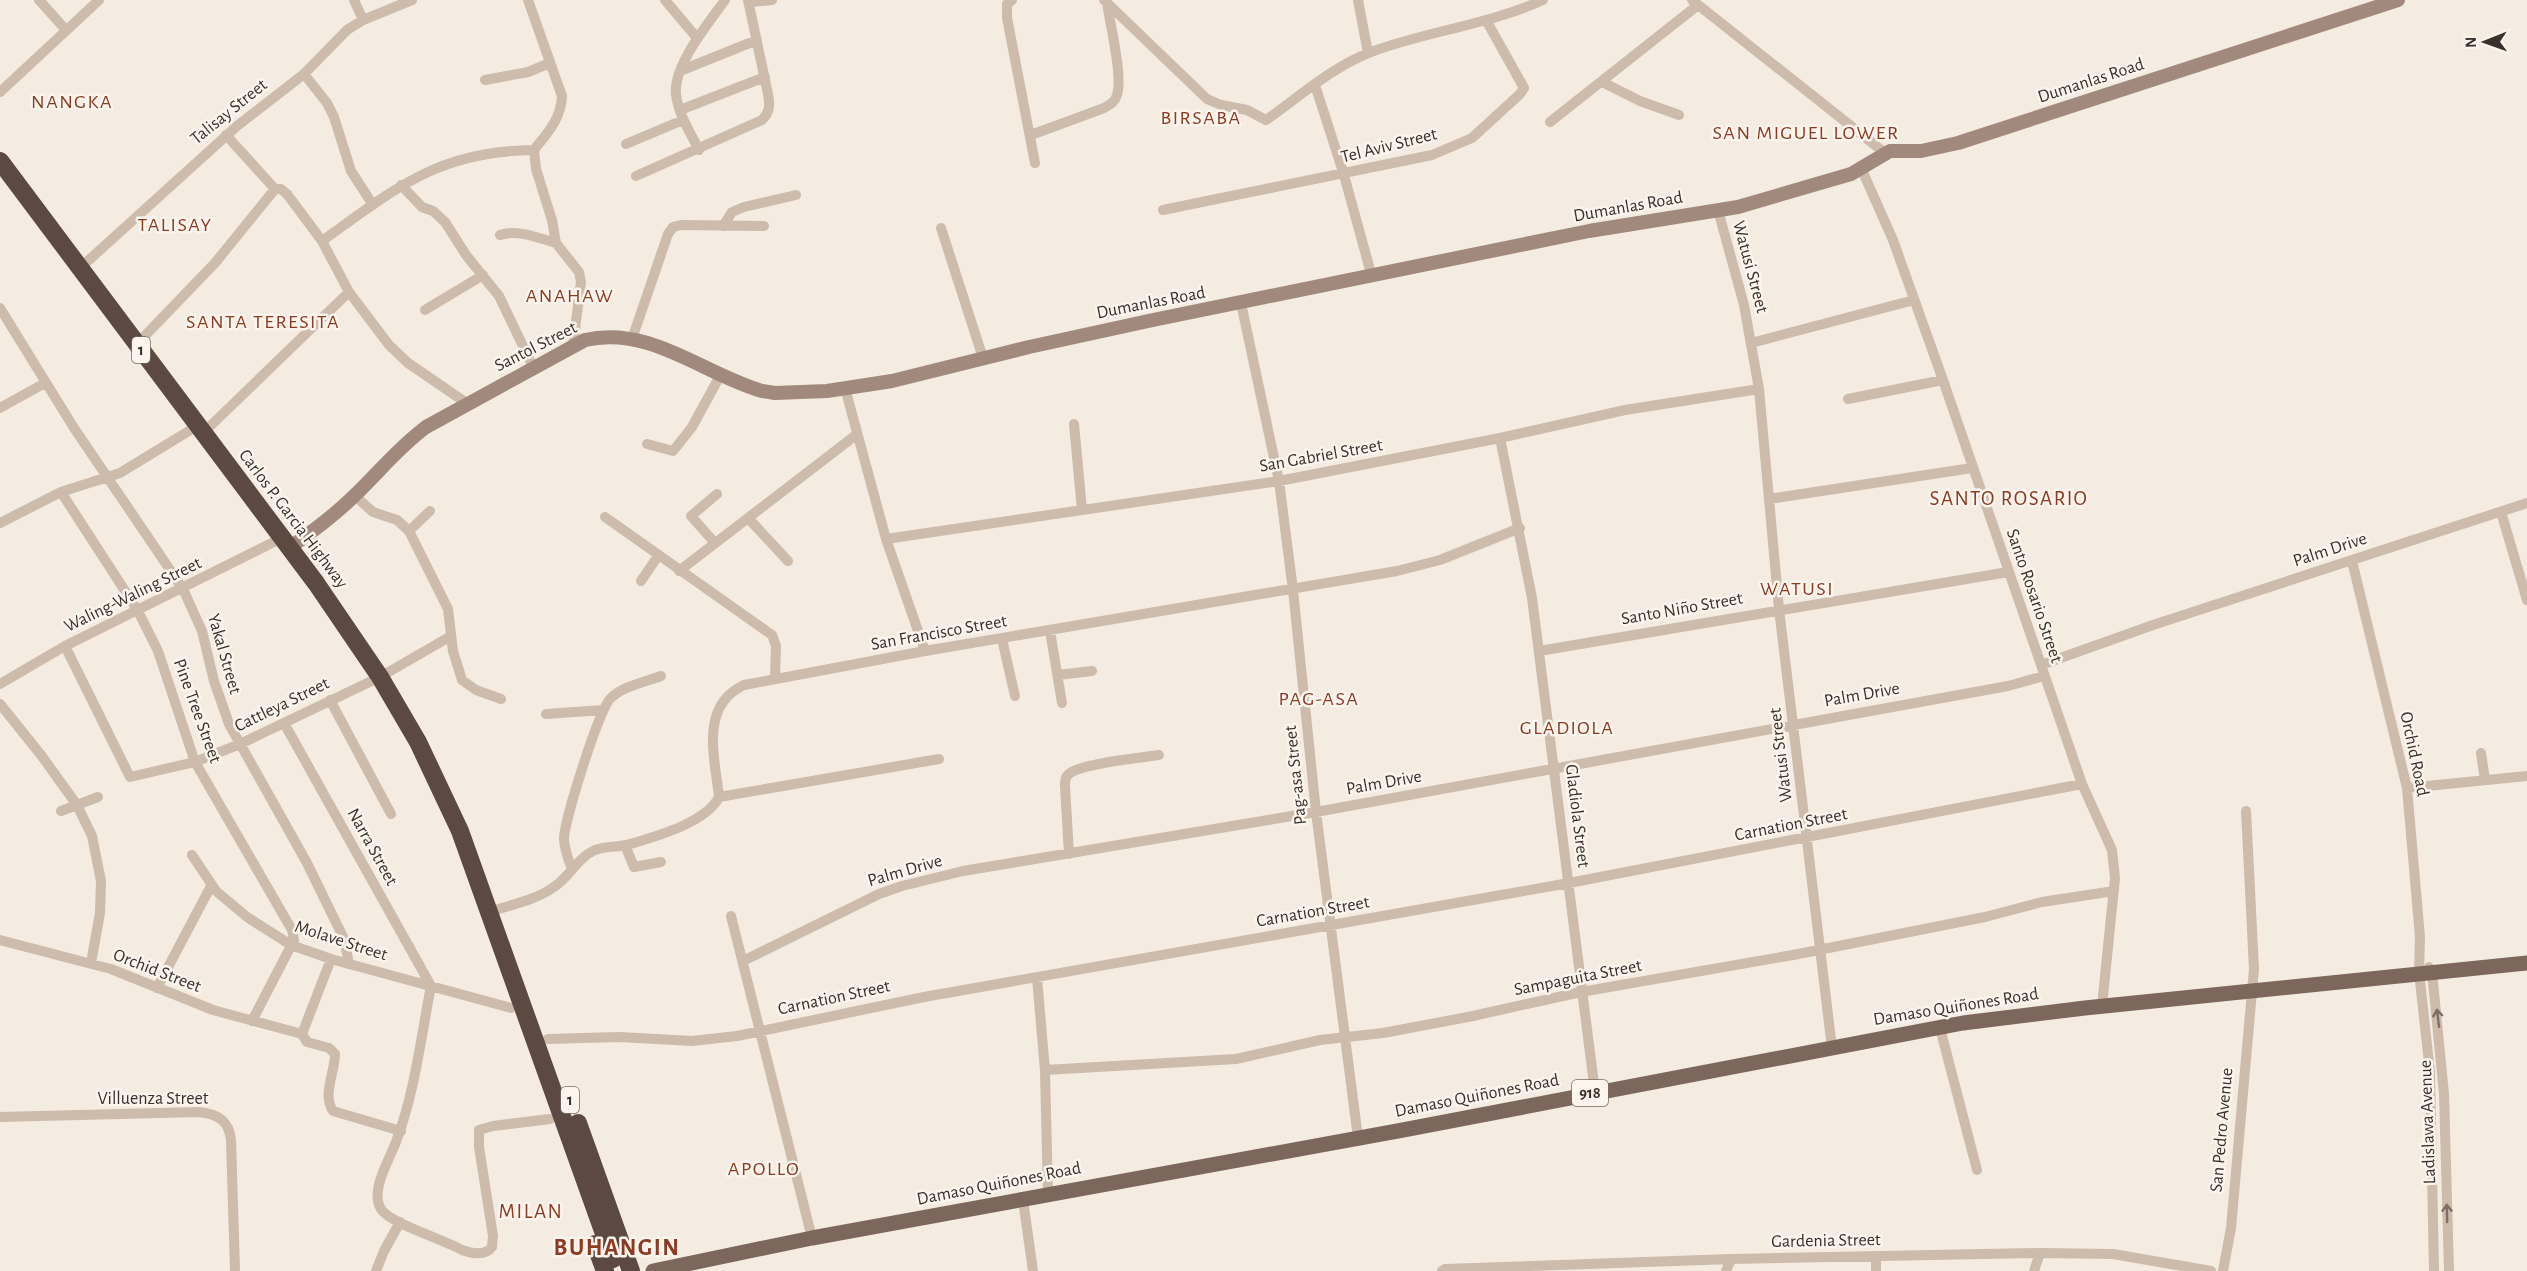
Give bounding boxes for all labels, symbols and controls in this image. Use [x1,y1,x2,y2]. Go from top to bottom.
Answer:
north arrow [2455,12,2515,72]
text: N [2463,37,2479,48]
street label: Dumanlas Road [2036,55,2146,107]
street label: Talisay Street [187,76,271,148]
district label: NANGKA [31,92,113,112]
district label: BIRSABA [1161,108,1242,128]
district label: SAN MIGUEL LOWER [1712,123,1900,143]
street label: Tel Aviv Street [1339,125,1439,167]
street label: Dumanlas Road [1572,189,1684,225]
district label: TALISAY [137,215,213,235]
street label: Watusi Street [1729,219,1771,315]
street label: Dumanlas Road [1095,284,1207,322]
district label: ANAHAW [526,286,614,306]
district label: SANTA TERESITA [186,312,340,332]
street label: Santol Street [492,319,580,375]
road number: 1 [132,337,150,363]
street label: San Gabriel Street [1258,436,1384,476]
street label: Carlos P. Garcia Highway [235,446,351,592]
district label: SANTO ROSARIO [1930,488,2088,509]
street label: Santo Rosario Street [2003,527,2065,665]
street label: Palm Drive [2291,530,2369,570]
street label: Waling-Waling Street [62,554,205,636]
district label: WATUSI [1760,579,1834,599]
street label: Santo Niño Street [1620,589,1744,629]
street label: Yakal Street [204,612,244,696]
street label: San Francisco Street [870,612,1009,654]
street label: Pine Tree Street [170,656,224,766]
street label: Cattleya Street [232,674,332,736]
street label: Palm Drive [1823,679,1901,711]
district label: PAG-ASA [1279,689,1359,709]
street label: Watusi Street [1766,707,1796,803]
street label: Orchid Road [2396,710,2432,798]
district label: GLADIOLA [1520,718,1614,738]
street label: Pag-asa Street [1282,724,1310,826]
street label: Gladiola Street [1562,763,1592,869]
street label: Palm Drive [1345,767,1423,799]
street label: Narra Street [343,805,401,889]
street label: Carnation Street [1733,805,1849,845]
street label: Palm Drive [866,852,944,890]
street label: Carnation Street [1255,893,1371,931]
street label: Molave Street [292,918,390,965]
street label: Orchid Street [111,946,204,996]
street label: Sampaguita Street [1513,957,1644,999]
street label: Carnation Street [776,977,892,1019]
street label: Damaso Quiñones Road [1872,985,2040,1029]
one-way arrow [2432,1008,2443,1028]
street label: Ladislawa Avenue [2417,1060,2439,1184]
street label: San Pedro Avenue [2208,1067,2236,1193]
street label: Damaso Quiñones Road [1393,1071,1561,1121]
road number: 918 [1572,1080,1608,1106]
road number: 1 [561,1087,579,1113]
street label: Villuenza Street [97,1090,209,1108]
district label: APOLLO [728,1159,800,1179]
street label: Damaso Quiñones Road [915,1159,1083,1209]
district label: MILAN [499,1201,563,1222]
one-way arrow [2442,1203,2453,1223]
street label: Gardenia Street [1771,1231,1881,1251]
district label: BUHANGIN [554,1236,680,1260]

